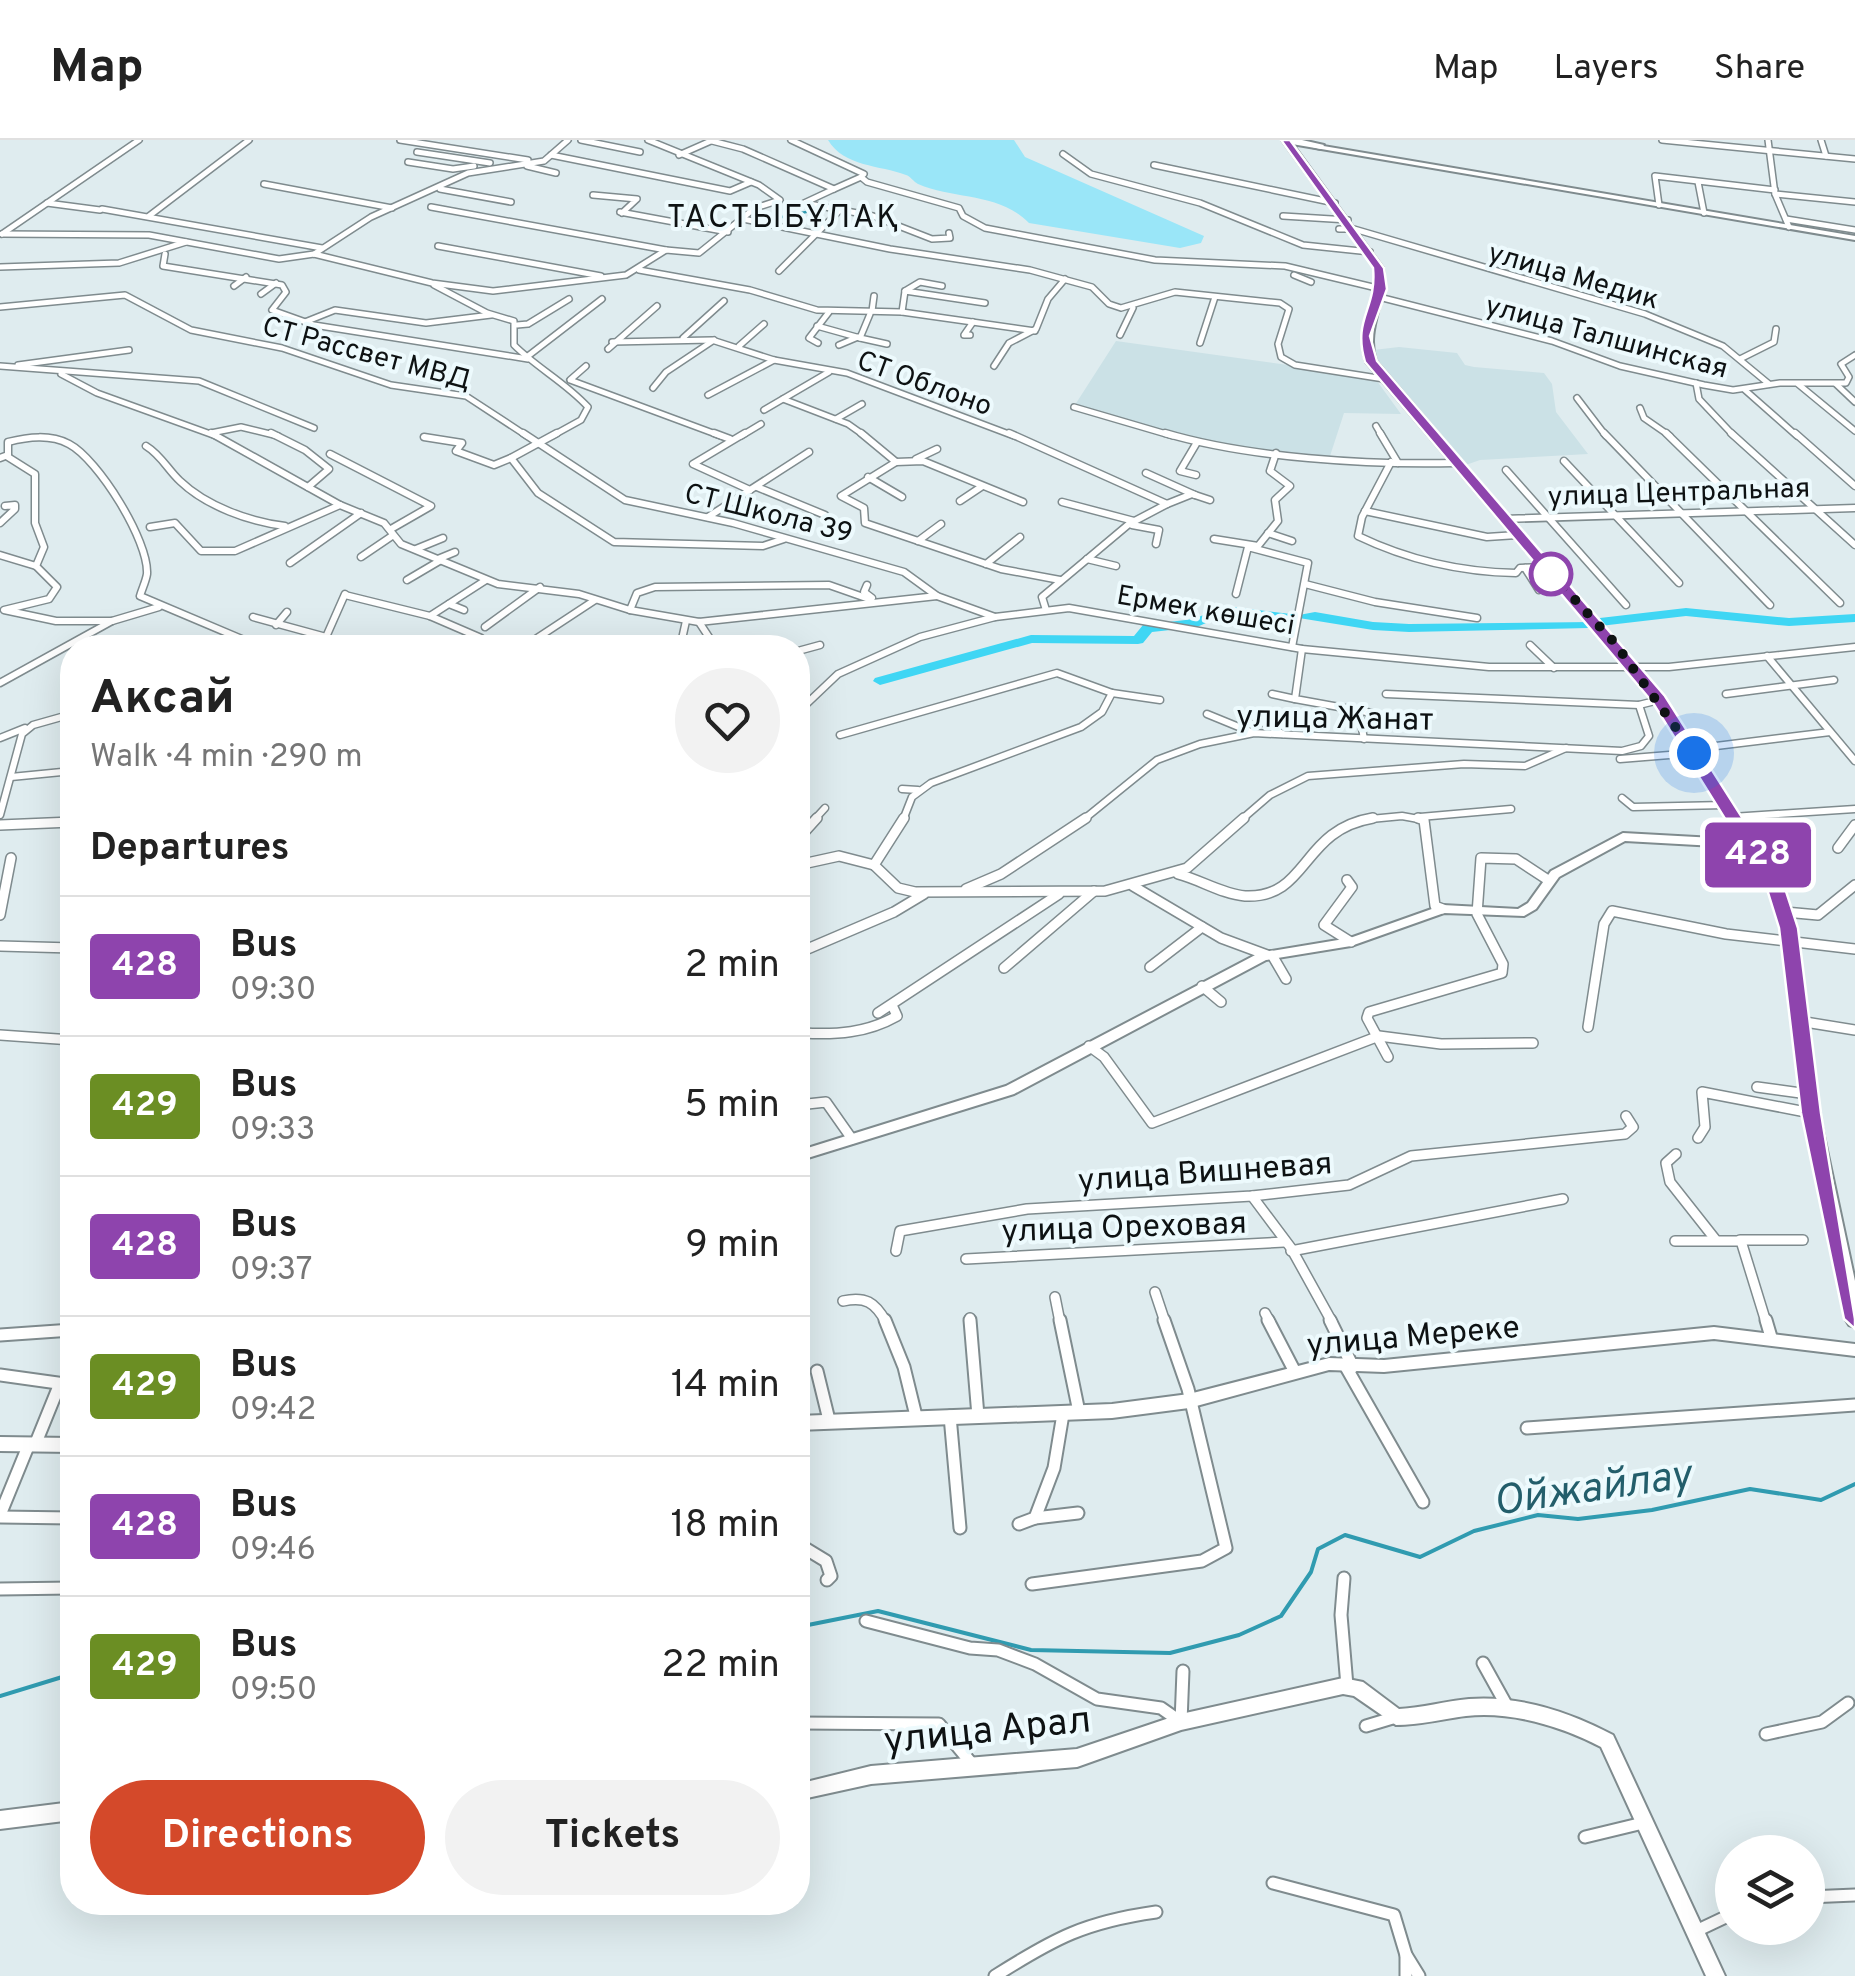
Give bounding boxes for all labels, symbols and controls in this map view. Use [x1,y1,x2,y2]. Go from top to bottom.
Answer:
text: Map [50,39,144,99]
text: Map [1433,47,1499,91]
text: Layers [1554,47,1659,91]
text: Share [1714,47,1805,91]
district label: ТАСТЫБҰЛАҚ [667,199,901,239]
street label: улица Медик [1484,236,1663,319]
street label: улица Талшинская [1481,289,1731,389]
street label: СТ Рассвет МВД [258,310,475,400]
street label: СТ Облоно [851,344,997,426]
street label: улица Центральная [1547,471,1811,517]
street label: СТ Школа 39 [680,477,856,553]
unlabelled marker [1530,553,1572,595]
street label: Ермек көшесі [1114,579,1297,645]
button: heart [675,668,780,773]
text: Аксай [90,670,235,730]
street label: улица Жанат [1236,698,1434,742]
your location [1669,728,1719,778]
text: Walk · 4 min · 290 m [90,738,363,778]
line badge: 428 [1700,822,1816,888]
text: Departures [90,825,290,874]
text: 428 [1725,833,1791,877]
text: Bus [230,922,297,971]
text: 2 min [685,942,780,991]
text: 428 [112,944,178,988]
text: 09:30 [230,971,316,1011]
text: Bus [230,1062,297,1111]
text: 5 min [684,1082,780,1131]
text: 429 [112,1084,178,1128]
text: 09:33 [230,1111,315,1151]
street label: улица Вишневая [1077,1145,1334,1203]
text: Bus [230,1202,297,1251]
street label: улица Ореховая [1001,1205,1248,1253]
text: 9 min [685,1222,780,1271]
text: 428 [112,1224,178,1268]
text: 09:37 [230,1251,313,1291]
street label: улица Мереке [1305,1309,1521,1367]
text: Bus [230,1342,297,1391]
text: 14 min [671,1362,780,1411]
text: 429 [112,1364,178,1408]
text: 09:42 [230,1391,316,1431]
water label: Ойжайлау [1490,1450,1698,1531]
text: Bus [230,1482,297,1531]
text: 18 min [670,1502,780,1551]
text: 428 [112,1504,178,1548]
text: 09:46 [230,1531,316,1571]
text: Bus [230,1622,297,1671]
text: 22 min [661,1642,780,1691]
text: 429 [112,1644,178,1688]
text: 09:50 [230,1671,317,1711]
street label: улица Арал [881,1697,1093,1768]
button: Directions [90,1780,425,1895]
button: Tickets [445,1780,780,1895]
map controls [1715,1835,1825,1945]
button: layers [1715,1835,1825,1945]

